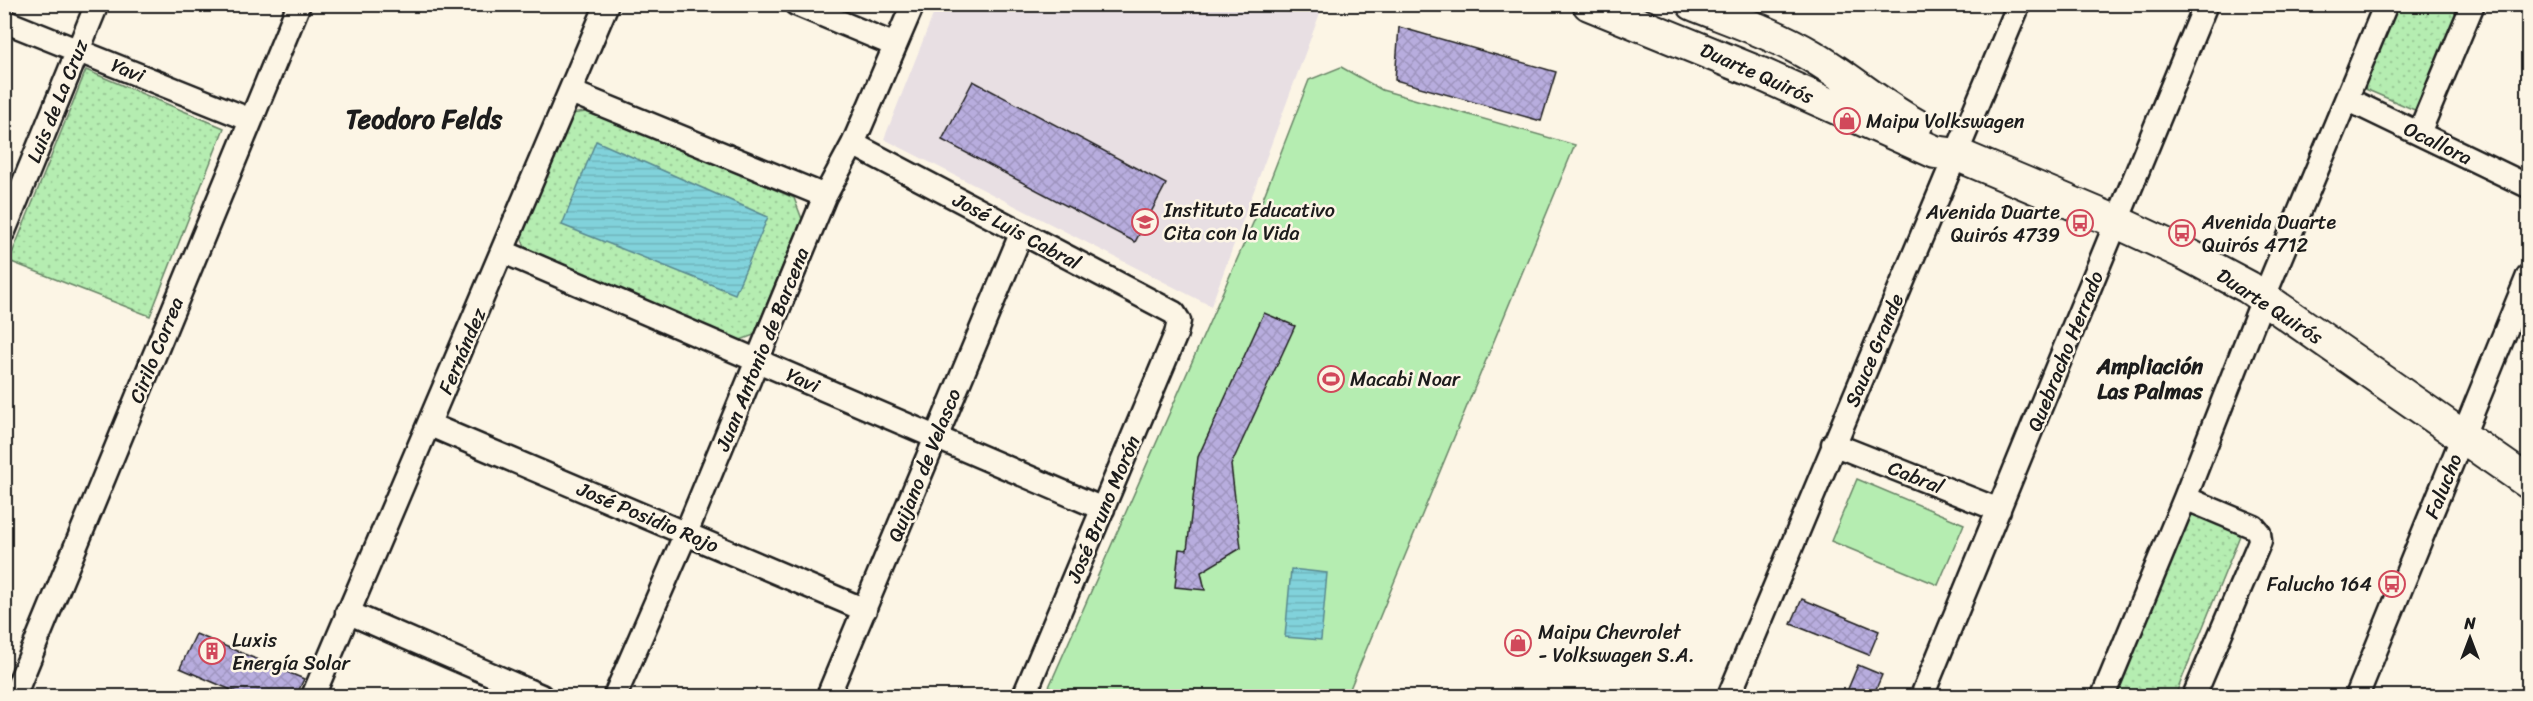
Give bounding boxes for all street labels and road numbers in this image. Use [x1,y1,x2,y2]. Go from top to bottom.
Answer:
street label: Duarte Quirós [1694,33,1820,114]
street label: Luis de La Cruz [17,34,98,168]
street label: Yavi [106,48,151,94]
street label: Ocallora [2397,112,2478,175]
street label: José Luis Cabral [946,182,1088,281]
street label: Juan Antonio de Barcena [705,242,819,457]
street label: Duarte Quirós [2209,259,2331,355]
street label: Quebracho Herrado [2017,266,2114,437]
street label: Sauce Grande [1835,288,1914,413]
street label: Cirilo Correa [119,292,194,409]
street label: Fernández [428,302,497,400]
street label: Yavi [780,358,827,404]
street label: Quijano de Velasco [878,383,971,547]
street label: José Bruno Morón [1056,430,1150,589]
street label: Falucho [2415,448,2472,524]
street label: Cabral [1883,450,1949,505]
street label: José Posidio Rojo [571,471,724,563]

